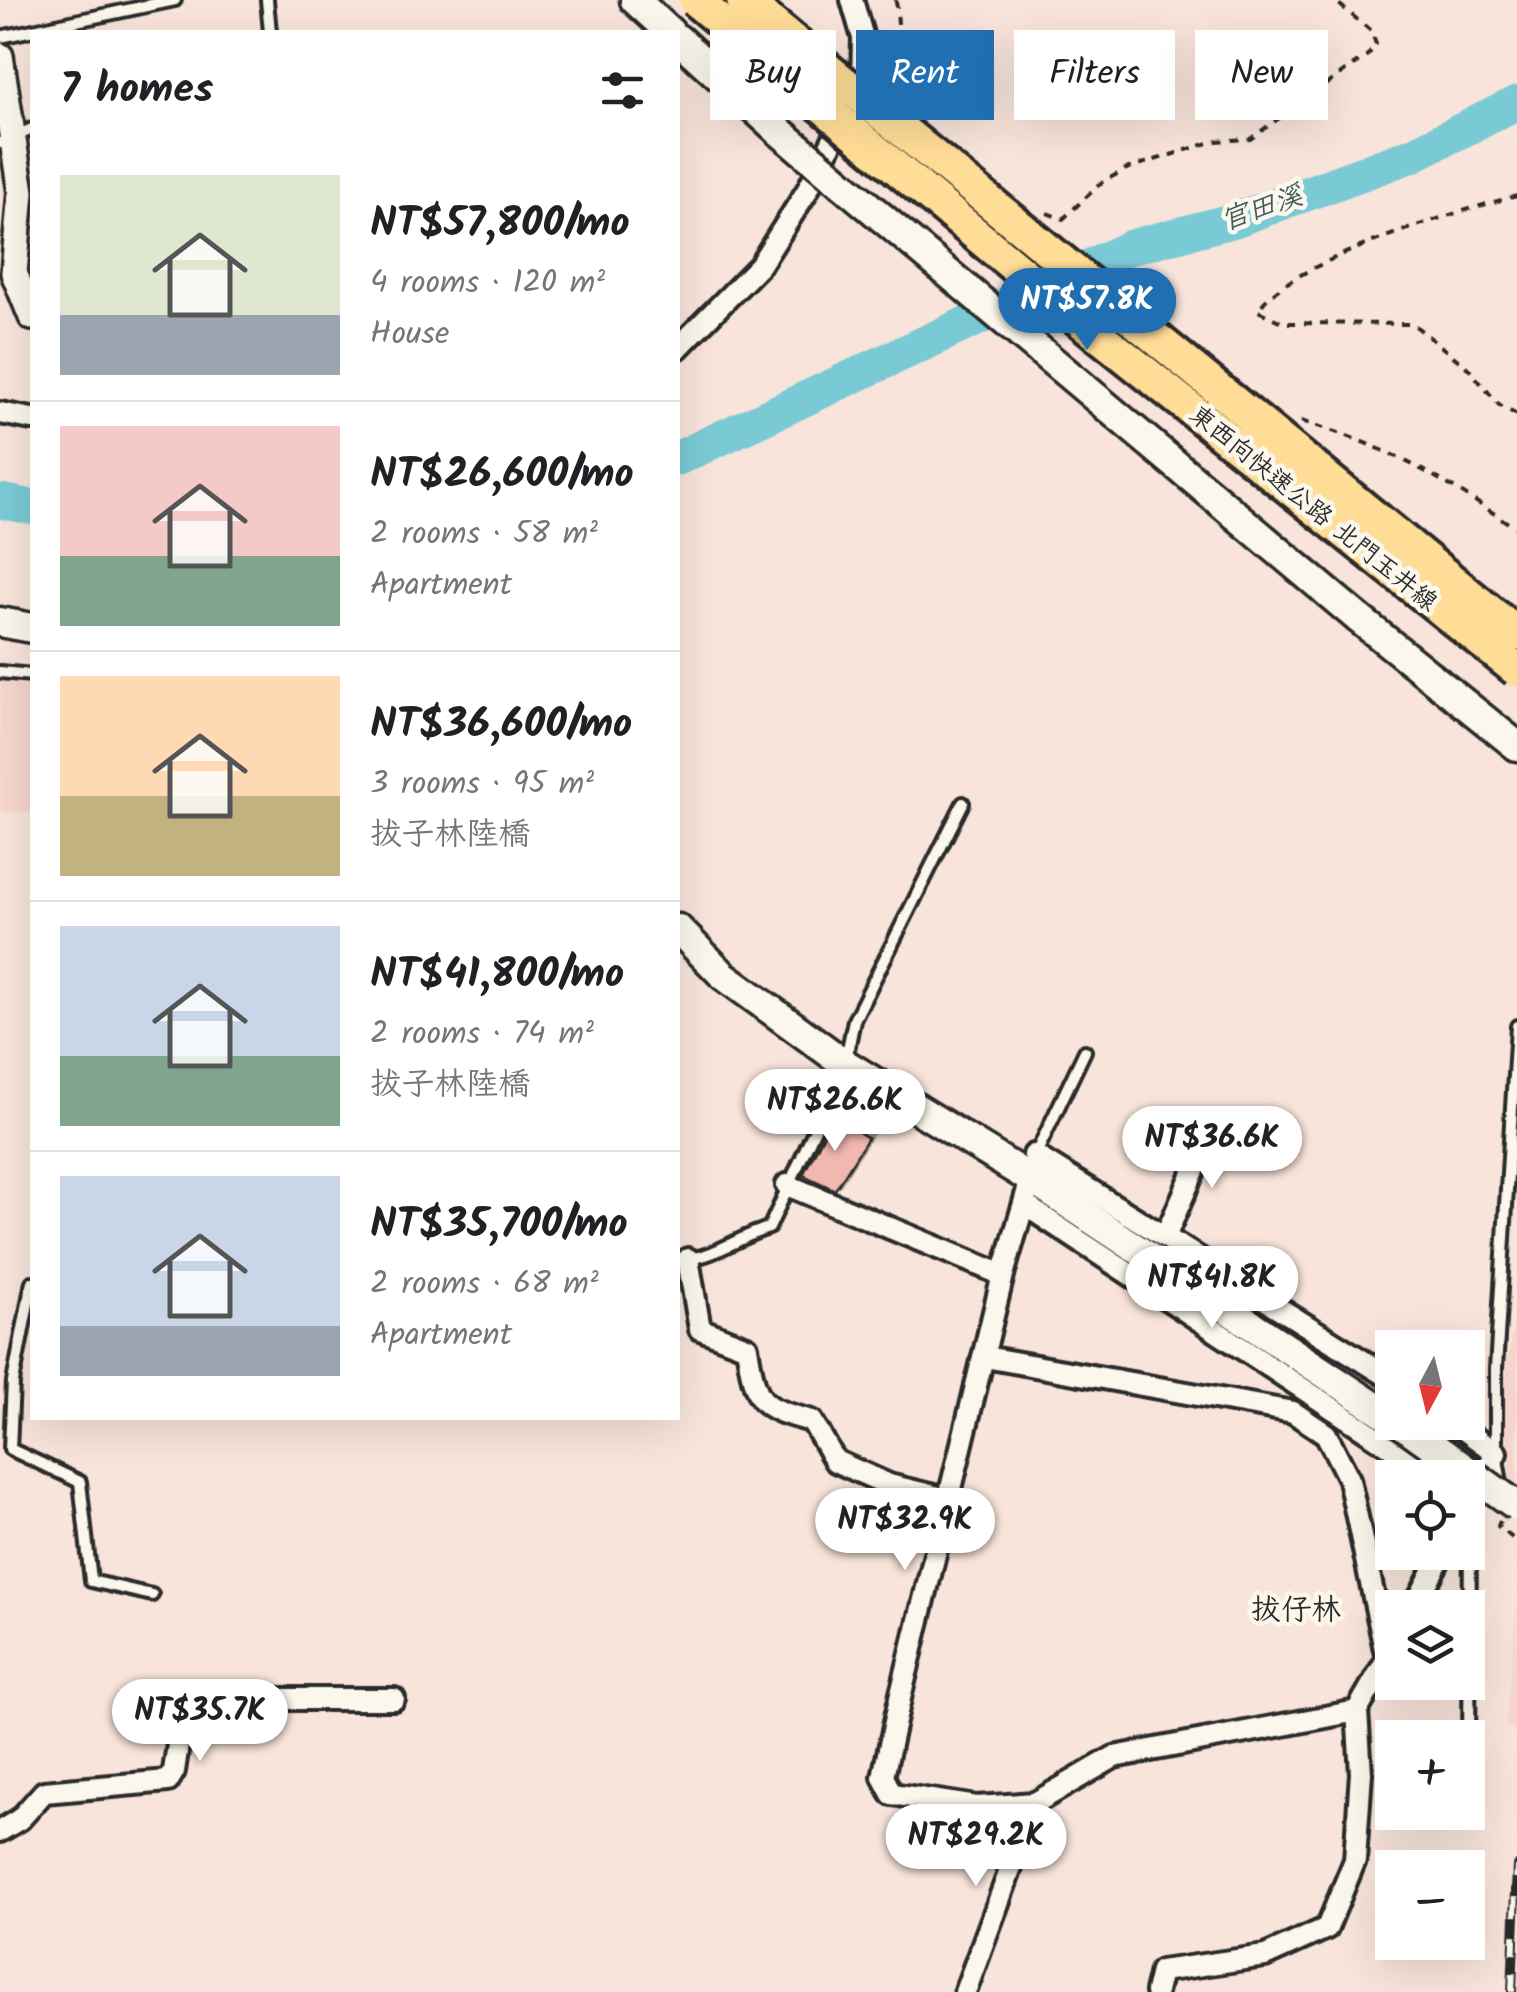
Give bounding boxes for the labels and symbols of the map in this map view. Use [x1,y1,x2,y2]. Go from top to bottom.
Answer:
water label: 官田溪 [1215,173,1311,244]
pin: NT$57.8K [984,268,1190,353]
street label: 東西向快速公路 北門玉井線 [1180,396,1446,622]
pin: NT$26.6K [732,1069,938,1154]
pin: NT$36.6K [1109,1106,1315,1191]
pin: NT$41.8K [1109,1246,1315,1331]
north arrow [1375,1330,1485,1440]
pin: NT$32.9K [802,1488,1008,1573]
district label: 拔仔林 [1251,1587,1341,1635]
pin: NT$35.7K [97,1679,303,1764]
pin: NT$29.2K [873,1804,1079,1889]

